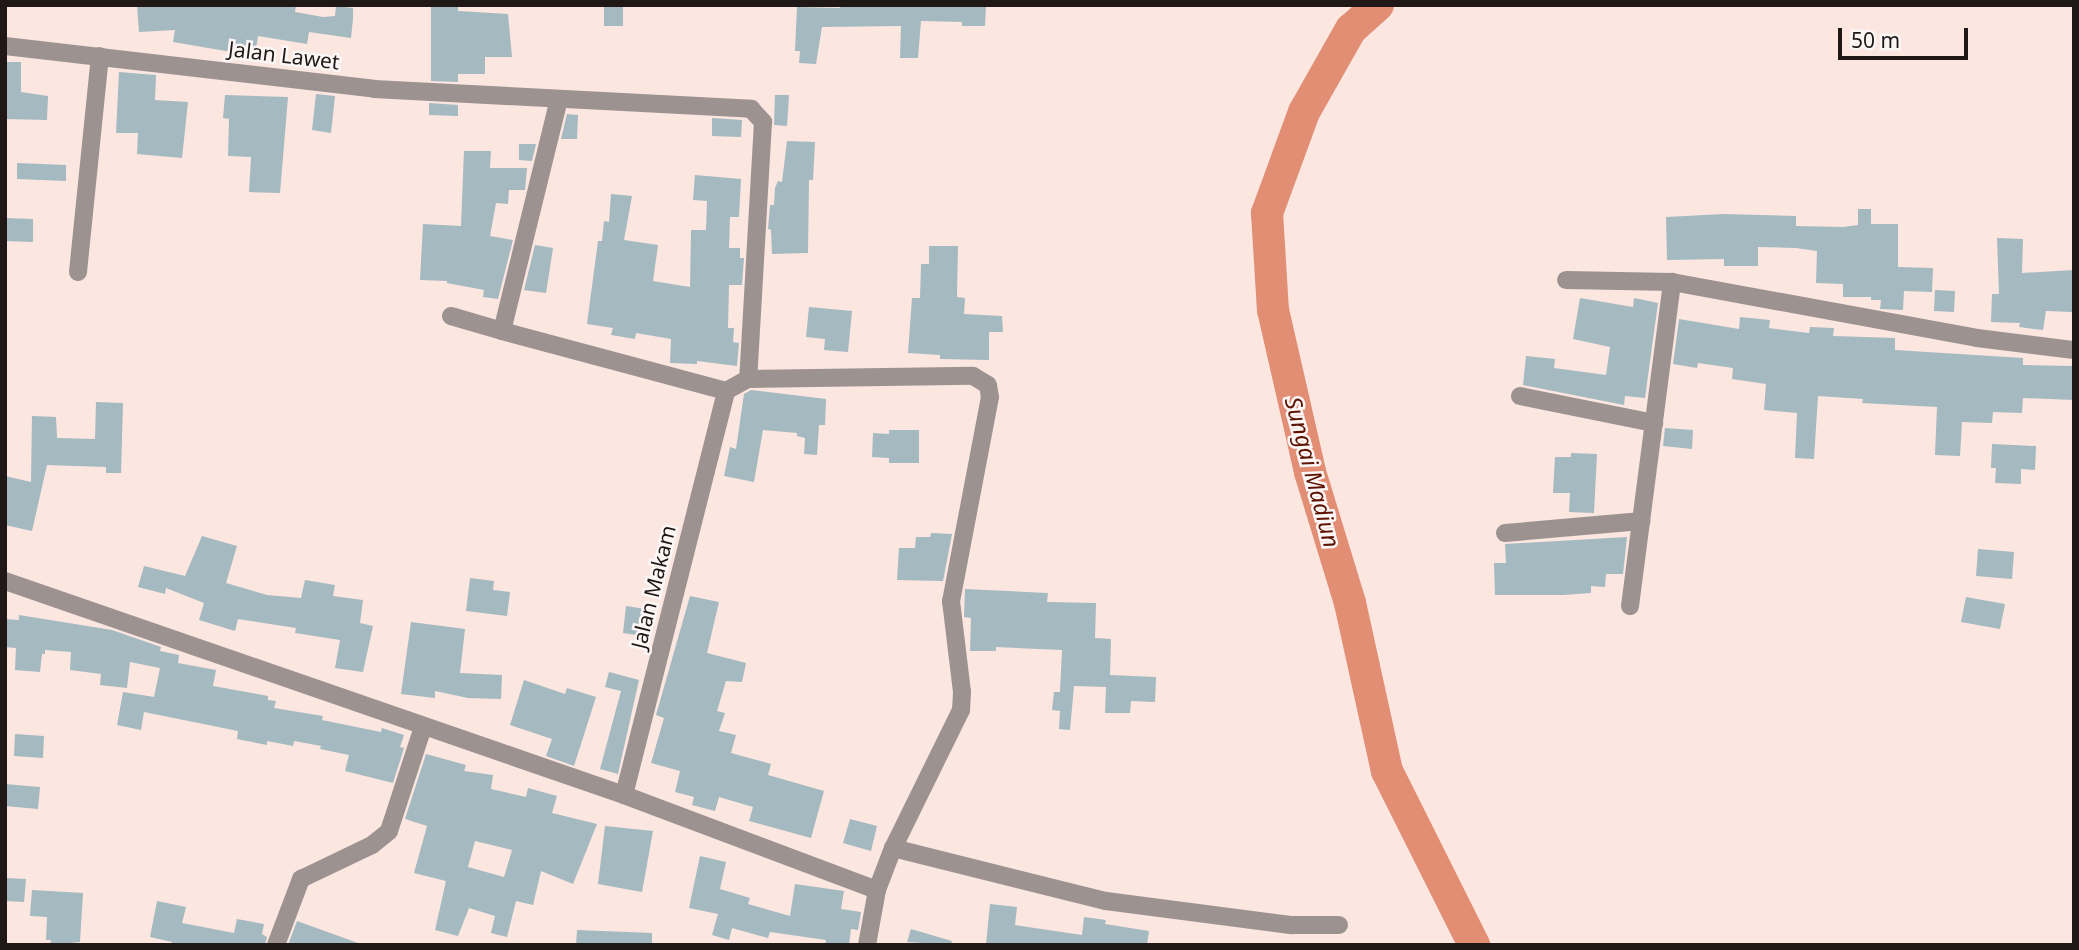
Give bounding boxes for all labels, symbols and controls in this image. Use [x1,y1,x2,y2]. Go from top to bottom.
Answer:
scale bar [1841,14,1970,58]
text: 50 m [1851,26,1900,54]
street label: Jalan Lawet [227,36,341,74]
water label: Sungai Madiun [1280,394,1346,550]
street label: Jalan Makam [625,523,681,651]

